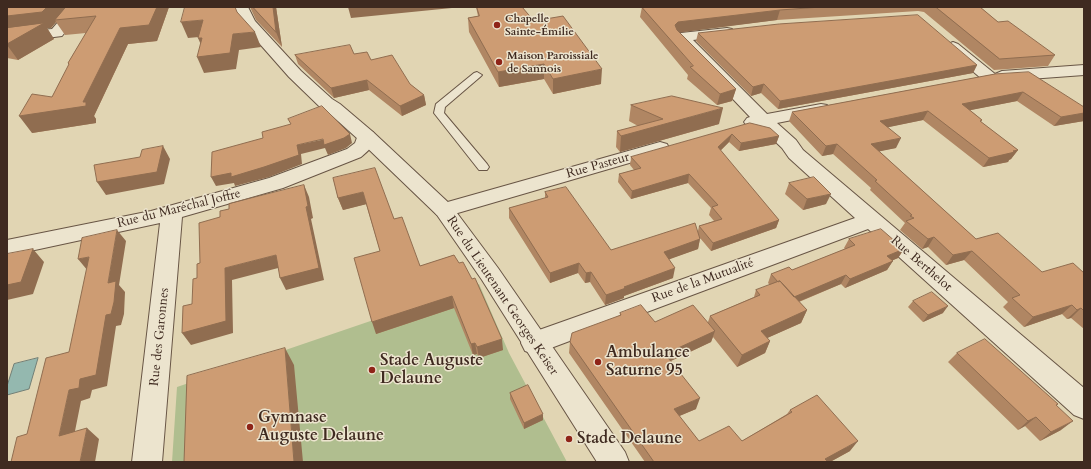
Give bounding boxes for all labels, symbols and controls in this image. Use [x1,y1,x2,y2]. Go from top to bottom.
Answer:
place label: Chapelle Sainte-Émilie [505,12,574,38]
marker: Chapelle Sainte-Émilie [492,20,502,30]
place label: Maison Paroissiale de Sannois [507,49,599,75]
marker: Maison Paroissiale de Sannois [494,57,504,67]
street label: Rue Pasteur [565,150,631,182]
street label: Rue du Maréchal Joffre [116,186,242,232]
street label: Rue du Lieutenant Georges Keiser [443,213,561,379]
street label: Rue Berthelot [887,233,955,295]
street label: Rue de la Mutualité [650,255,756,307]
street label: Rue des Garonnes [147,287,173,387]
place label: Ambulance Saturne 95 [606,343,690,381]
place label: Stade Auguste Delaune [380,351,483,389]
marker: Ambulance Saturne 95 [593,357,603,367]
marker: Stade Auguste Delaune [367,365,377,375]
place label: Gymnase Auguste Delaune [258,408,384,446]
marker: Gymnase Auguste Delaune [245,422,255,432]
place label: Stade Delaune [577,429,682,449]
marker: Stade Delaune [564,434,574,444]

